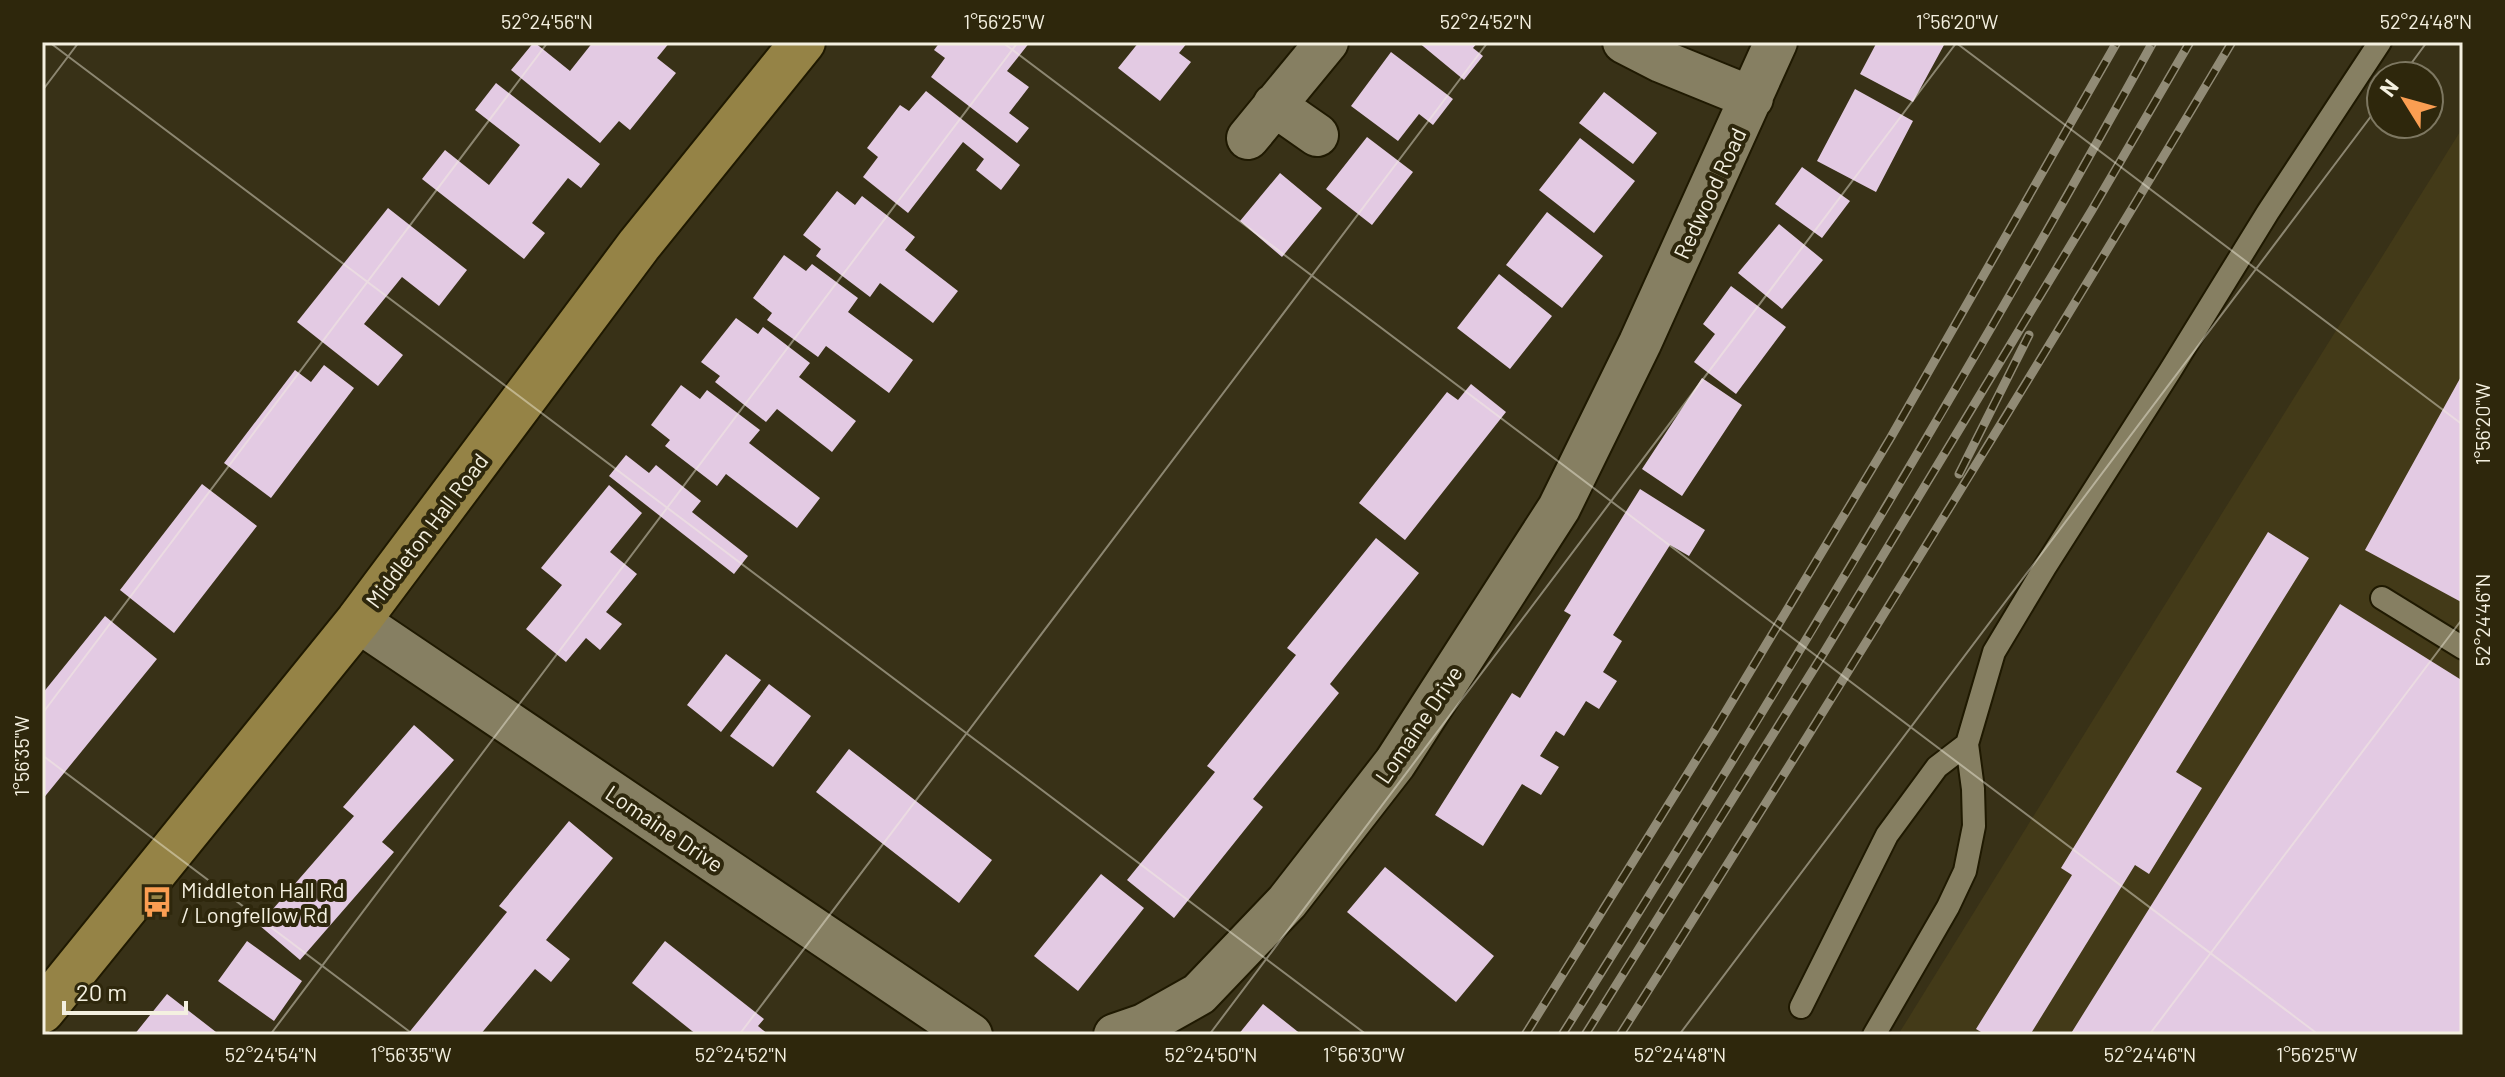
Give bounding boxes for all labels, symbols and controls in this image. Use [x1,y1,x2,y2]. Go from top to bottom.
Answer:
text: 52°24'56"N [501,9,593,33]
text: 1°56'25"W [963,9,1045,33]
text: 52°24'52"N [1440,9,1532,33]
text: 1°56'20"W [1916,9,1999,33]
text: 52°24'48"N [2380,9,2472,33]
north arrow [2365,60,2445,140]
text: N [2373,74,2403,101]
street label: Redwood Road [1667,123,1751,263]
text: 1°56'20"W [2470,382,2494,465]
street label: Middleton Hall Road [359,448,493,612]
text: 52°24'46"N [2470,574,2494,666]
street label: Lomaine Drive [1369,660,1467,788]
text: 1°56'35"W [9,715,33,797]
street label: Lomaine Drive [601,779,729,877]
place label: Middleton Hall Rd / Longfellow Rd [181,876,344,927]
bus stop icon: Middleton Hall Rd / Longfellow Rd [140,885,174,919]
scale bar [64,965,186,1015]
text: 20 m [76,977,127,1006]
text: 52°24'54"N [225,1042,317,1066]
text: 1°56'35"W [370,1042,452,1066]
text: 52°24'52"N [695,1042,787,1066]
text: 52°24'50"N [1164,1042,1258,1066]
text: 1°56'30"W [1323,1042,1406,1066]
text: 52°24'48"N [1634,1042,1726,1066]
text: 52°24'46"N [2104,1042,2196,1066]
text: 1°56'25"W [2276,1042,2358,1066]

